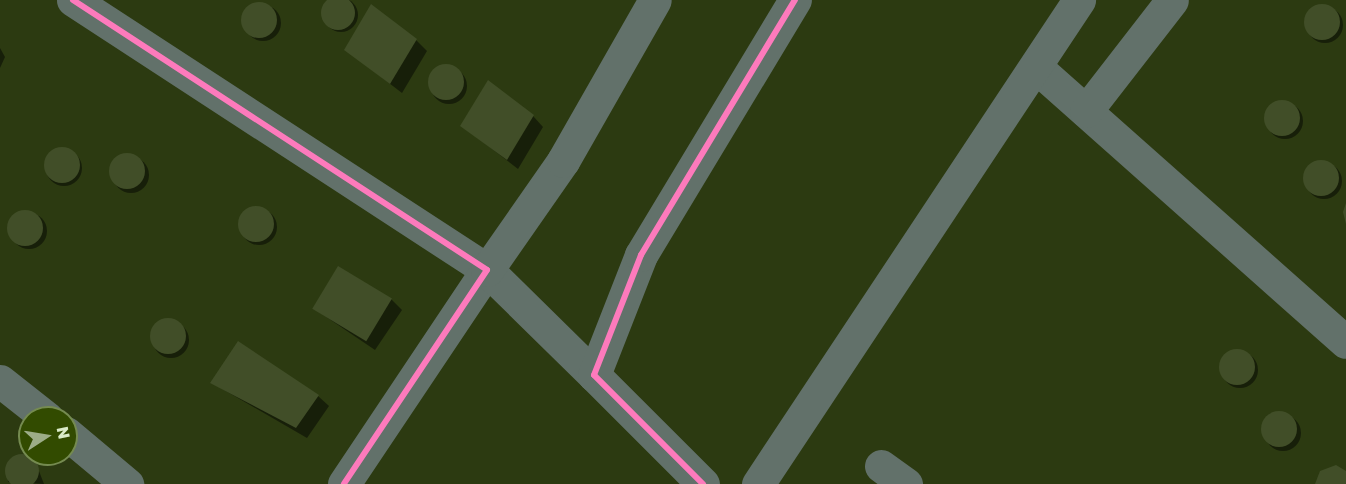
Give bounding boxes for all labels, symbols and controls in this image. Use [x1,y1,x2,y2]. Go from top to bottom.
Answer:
north arrow [18,406,78,466]
text: N [53,425,75,441]

